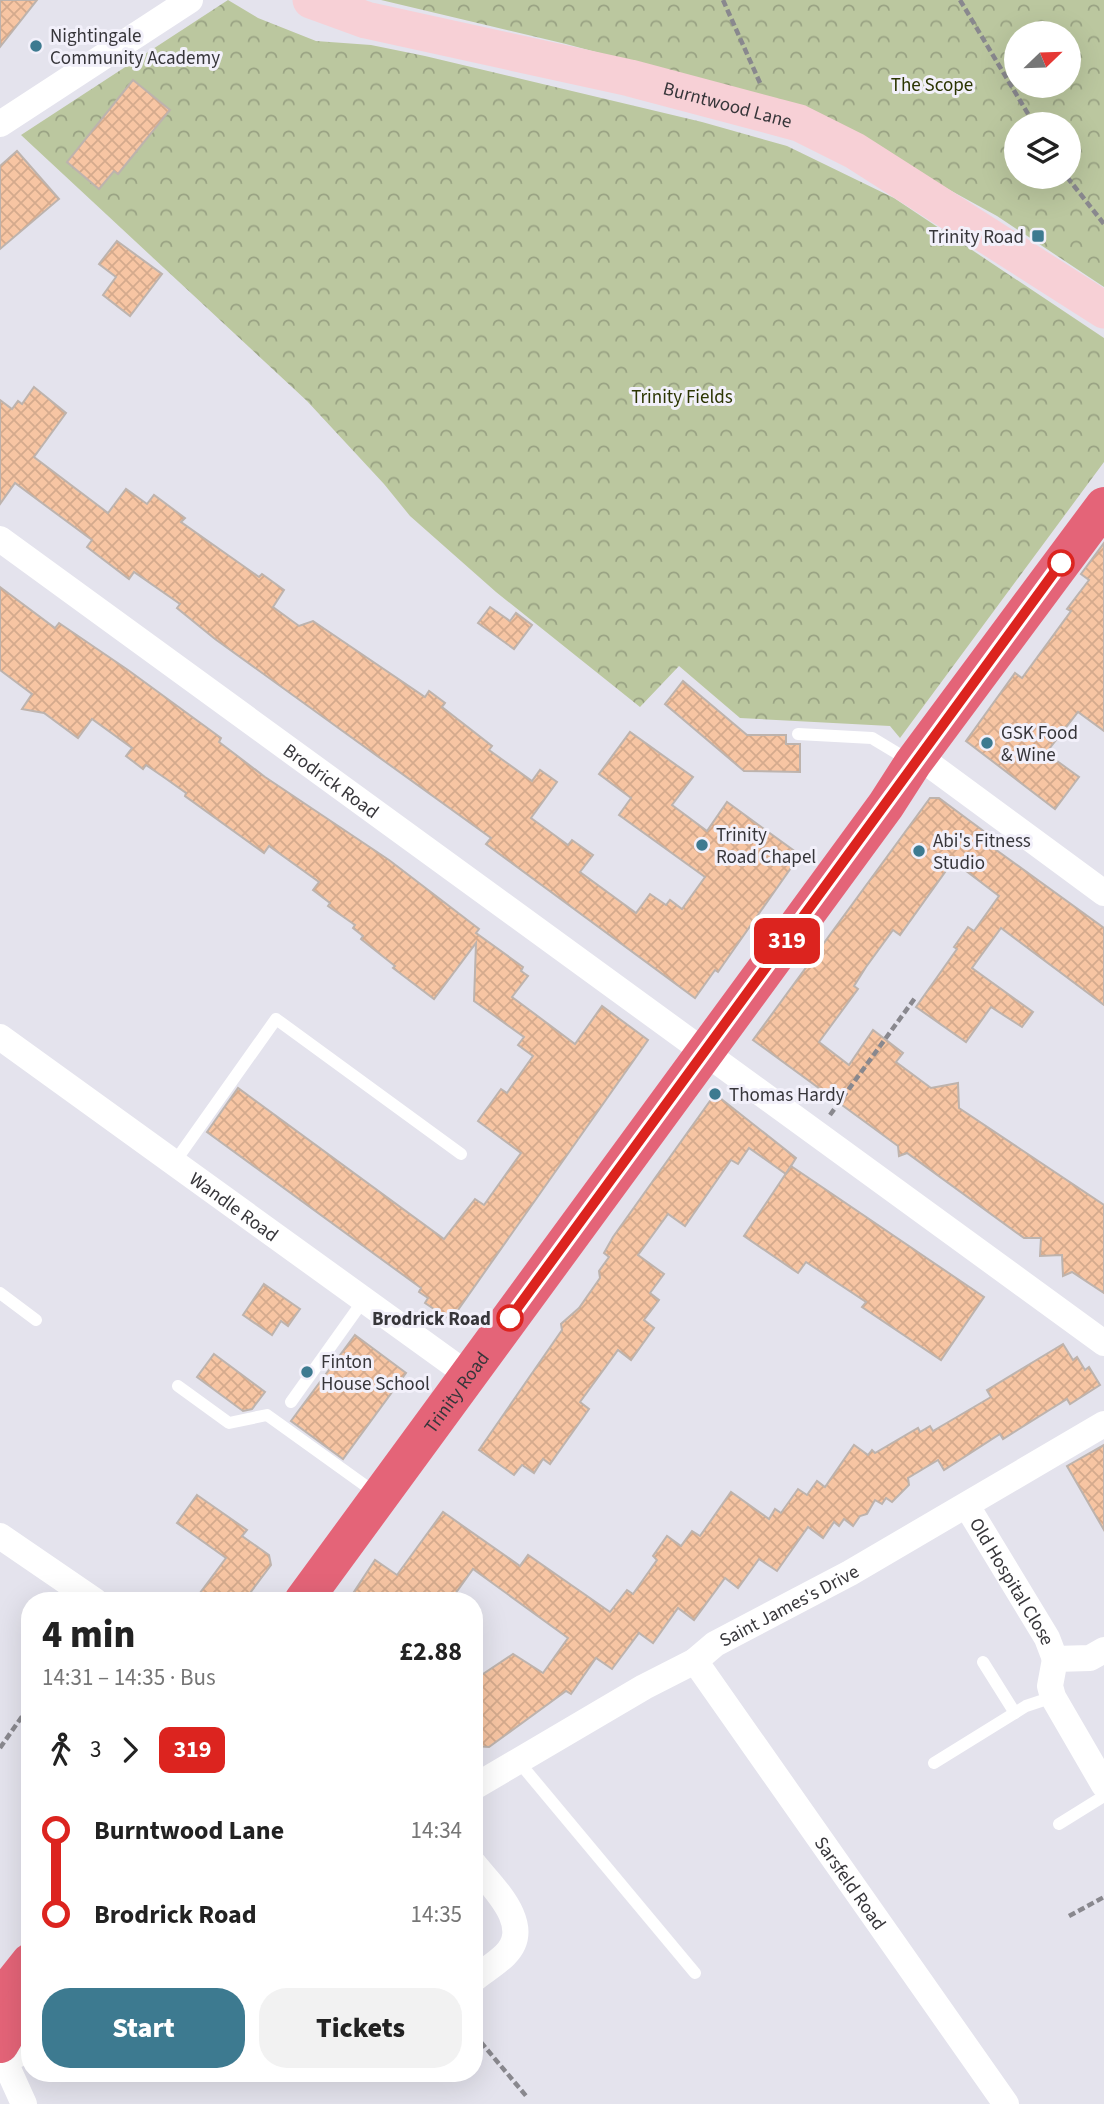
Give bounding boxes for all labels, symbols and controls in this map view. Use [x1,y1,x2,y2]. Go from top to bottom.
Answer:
north arrow [1004,21,1082,98]
map controls [1004,21,1081,189]
place label: Nightingale Community Academy [50,23,220,72]
marker: Nightingale Community Academy [28,38,44,54]
park label: The Scope [891,72,973,99]
street label: Burntwood Lane [660,75,795,136]
button: layers [1004,112,1081,189]
place label: Trinity Road [928,224,1024,251]
marker: Trinity Road [1030,228,1046,244]
park label: Trinity Fields [631,384,733,411]
unlabelled marker [1048,550,1074,576]
place label: GSK Food & Wine [1001,720,1078,769]
marker: GSK Food & Wine [979,735,995,751]
street label: Brodrick Road [277,738,384,826]
place label: Trinity Road Chapel [716,822,816,871]
place label: Abi's Fitness Studio [933,828,1031,877]
marker: Trinity Road Chapel [694,837,710,853]
marker: Abi's Fitness Studio [911,843,927,859]
line badge: 319 [747,918,827,964]
text: 319 [768,923,806,958]
place label: Thomas Hardy [729,1082,845,1109]
marker: Thomas Hardy [707,1086,723,1102]
street label: Wandle Road [183,1166,283,1249]
marker: Brodrick Road [497,1305,523,1331]
place label: Brodrick Road [372,1306,491,1333]
street label: Trinity Road [418,1346,496,1439]
place label: Finton House School [321,1349,430,1398]
marker: Finton House School [299,1364,315,1380]
street label: Old Hospital Close [962,1513,1060,1649]
street label: Saint James's Drive [715,1559,864,1654]
text: 4 min [42,1608,135,1662]
text: £2.88 [399,1633,462,1670]
text: 14:31 – 14:35 · Bus [42,1661,216,1694]
icon: walk [42,1731,80,1769]
icon: forward [111,1731,149,1769]
text: 319 [173,1732,211,1767]
text: 3 [90,1733,101,1766]
text: Burntwood Lane [94,1812,284,1849]
text: 14:34 [411,1814,462,1847]
street label: Sarsfeld Road [807,1831,892,1936]
text: Brodrick Road [94,1896,257,1933]
text: 14:35 [411,1898,462,1931]
button: Start [42,1988,245,2068]
button: Tickets [259,1988,462,2068]

